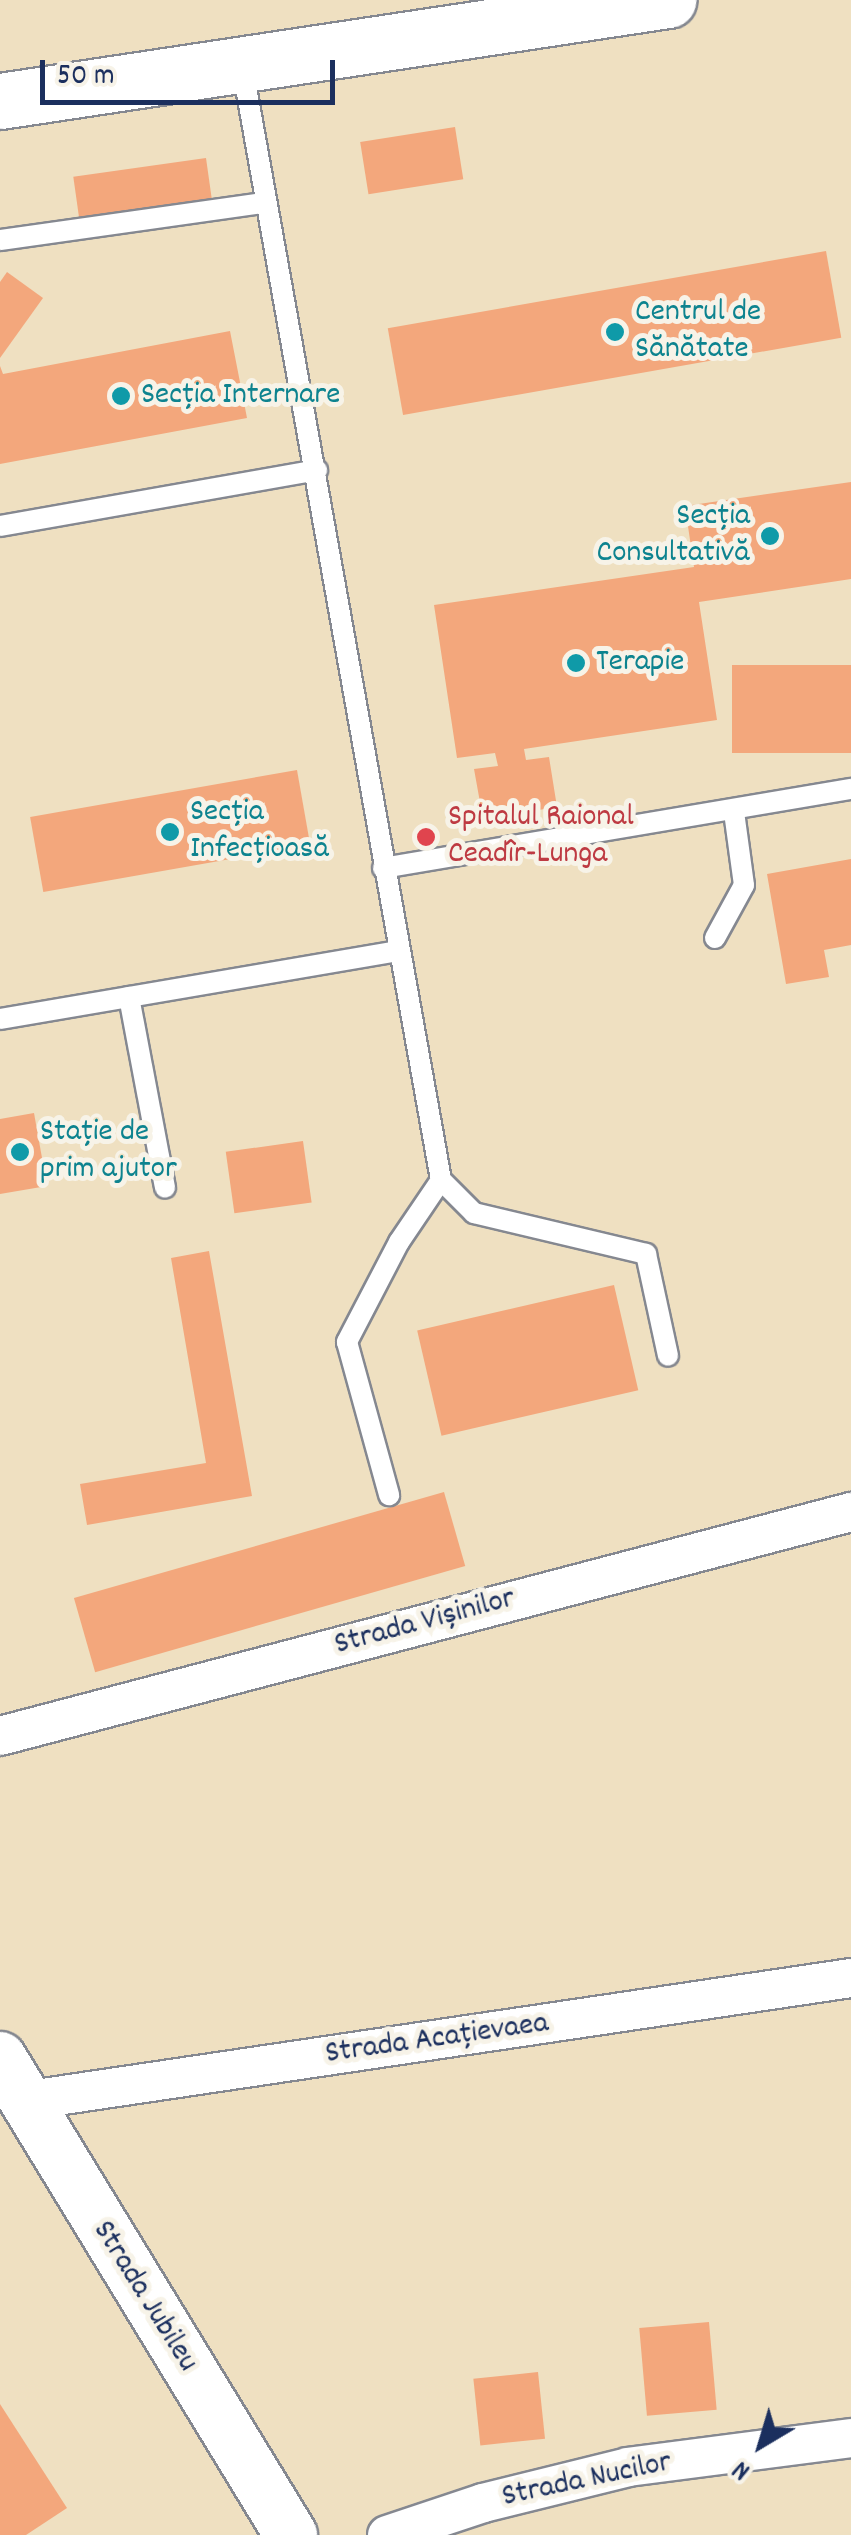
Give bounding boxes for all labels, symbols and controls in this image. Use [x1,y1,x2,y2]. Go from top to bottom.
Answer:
scale bar [45,40,340,102]
text: 50 m [57,56,115,99]
place label: Centrul de Sănătate [635,295,761,370]
marker: Centrul de Sănătate [604,321,626,343]
place label: Secția Internare [141,377,340,415]
marker: Secția Internare [110,385,132,407]
place label: Secția Consultativă [596,499,750,574]
marker: Secția Consultativă [759,525,781,547]
place label: Terapie [596,644,684,682]
marker: Terapie [565,652,587,674]
place label: Secția Infecțioasă [190,795,329,870]
place label: Spitalul Raional Ceadîr-Lunga [448,800,634,875]
marker: Secția Infecțioasă [159,821,181,843]
marker: Spitalul Raional Ceadîr-Lunga [413,824,439,850]
place label: Stație de prim ajutor [40,1115,177,1190]
marker: Stație de prim ajutor [9,1141,31,1163]
street label: Strada Vișinilor [331,1581,519,1665]
street label: Strada Acațievaea [323,2005,551,2075]
street label: Strada Jubileu [82,2214,206,2380]
north arrow [711,2395,811,2495]
street label: Strada Nucilor [499,2444,675,2518]
text: N [725,2449,760,2489]

